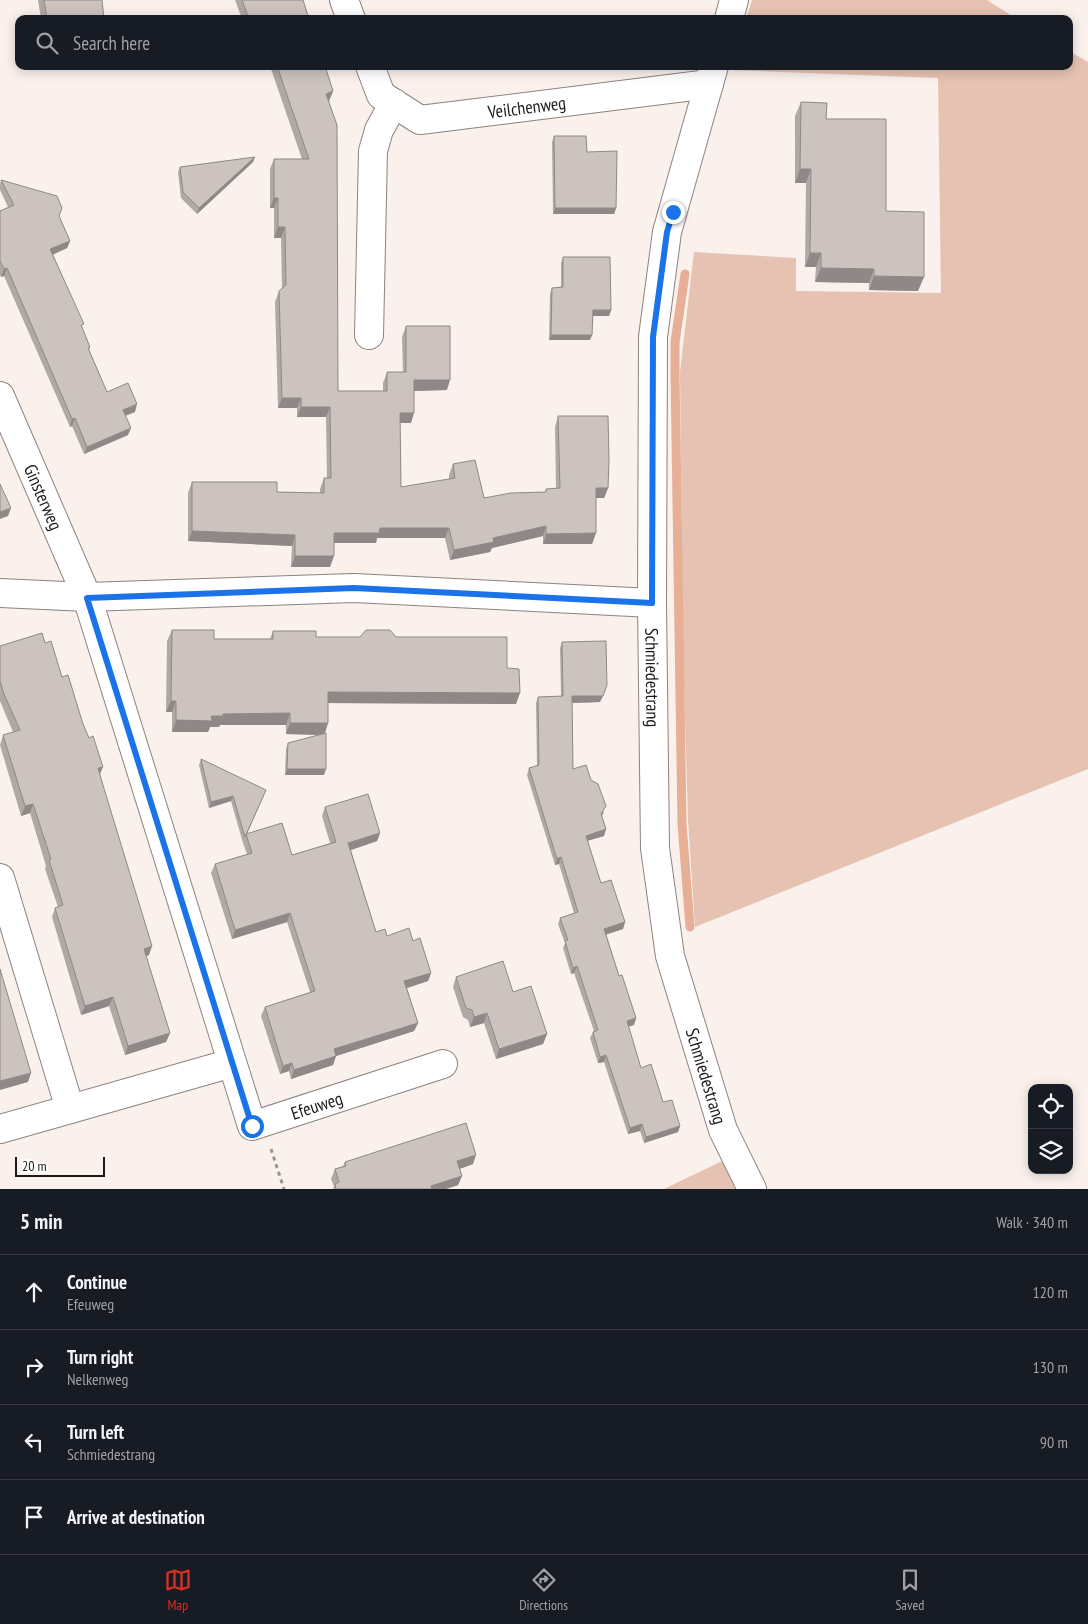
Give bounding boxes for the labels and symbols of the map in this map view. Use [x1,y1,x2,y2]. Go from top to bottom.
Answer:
street label: Veilchenweg [486,90,567,123]
route end [662,201,685,224]
street label: Ginsterweg [19,460,68,533]
street label: Schmiedestrang [641,628,665,727]
street label: Schmiedestrang [681,1025,732,1127]
street label: Efeuweg [288,1086,345,1124]
route start [241,1115,264,1138]
scale bar [15,1154,105,1177]

